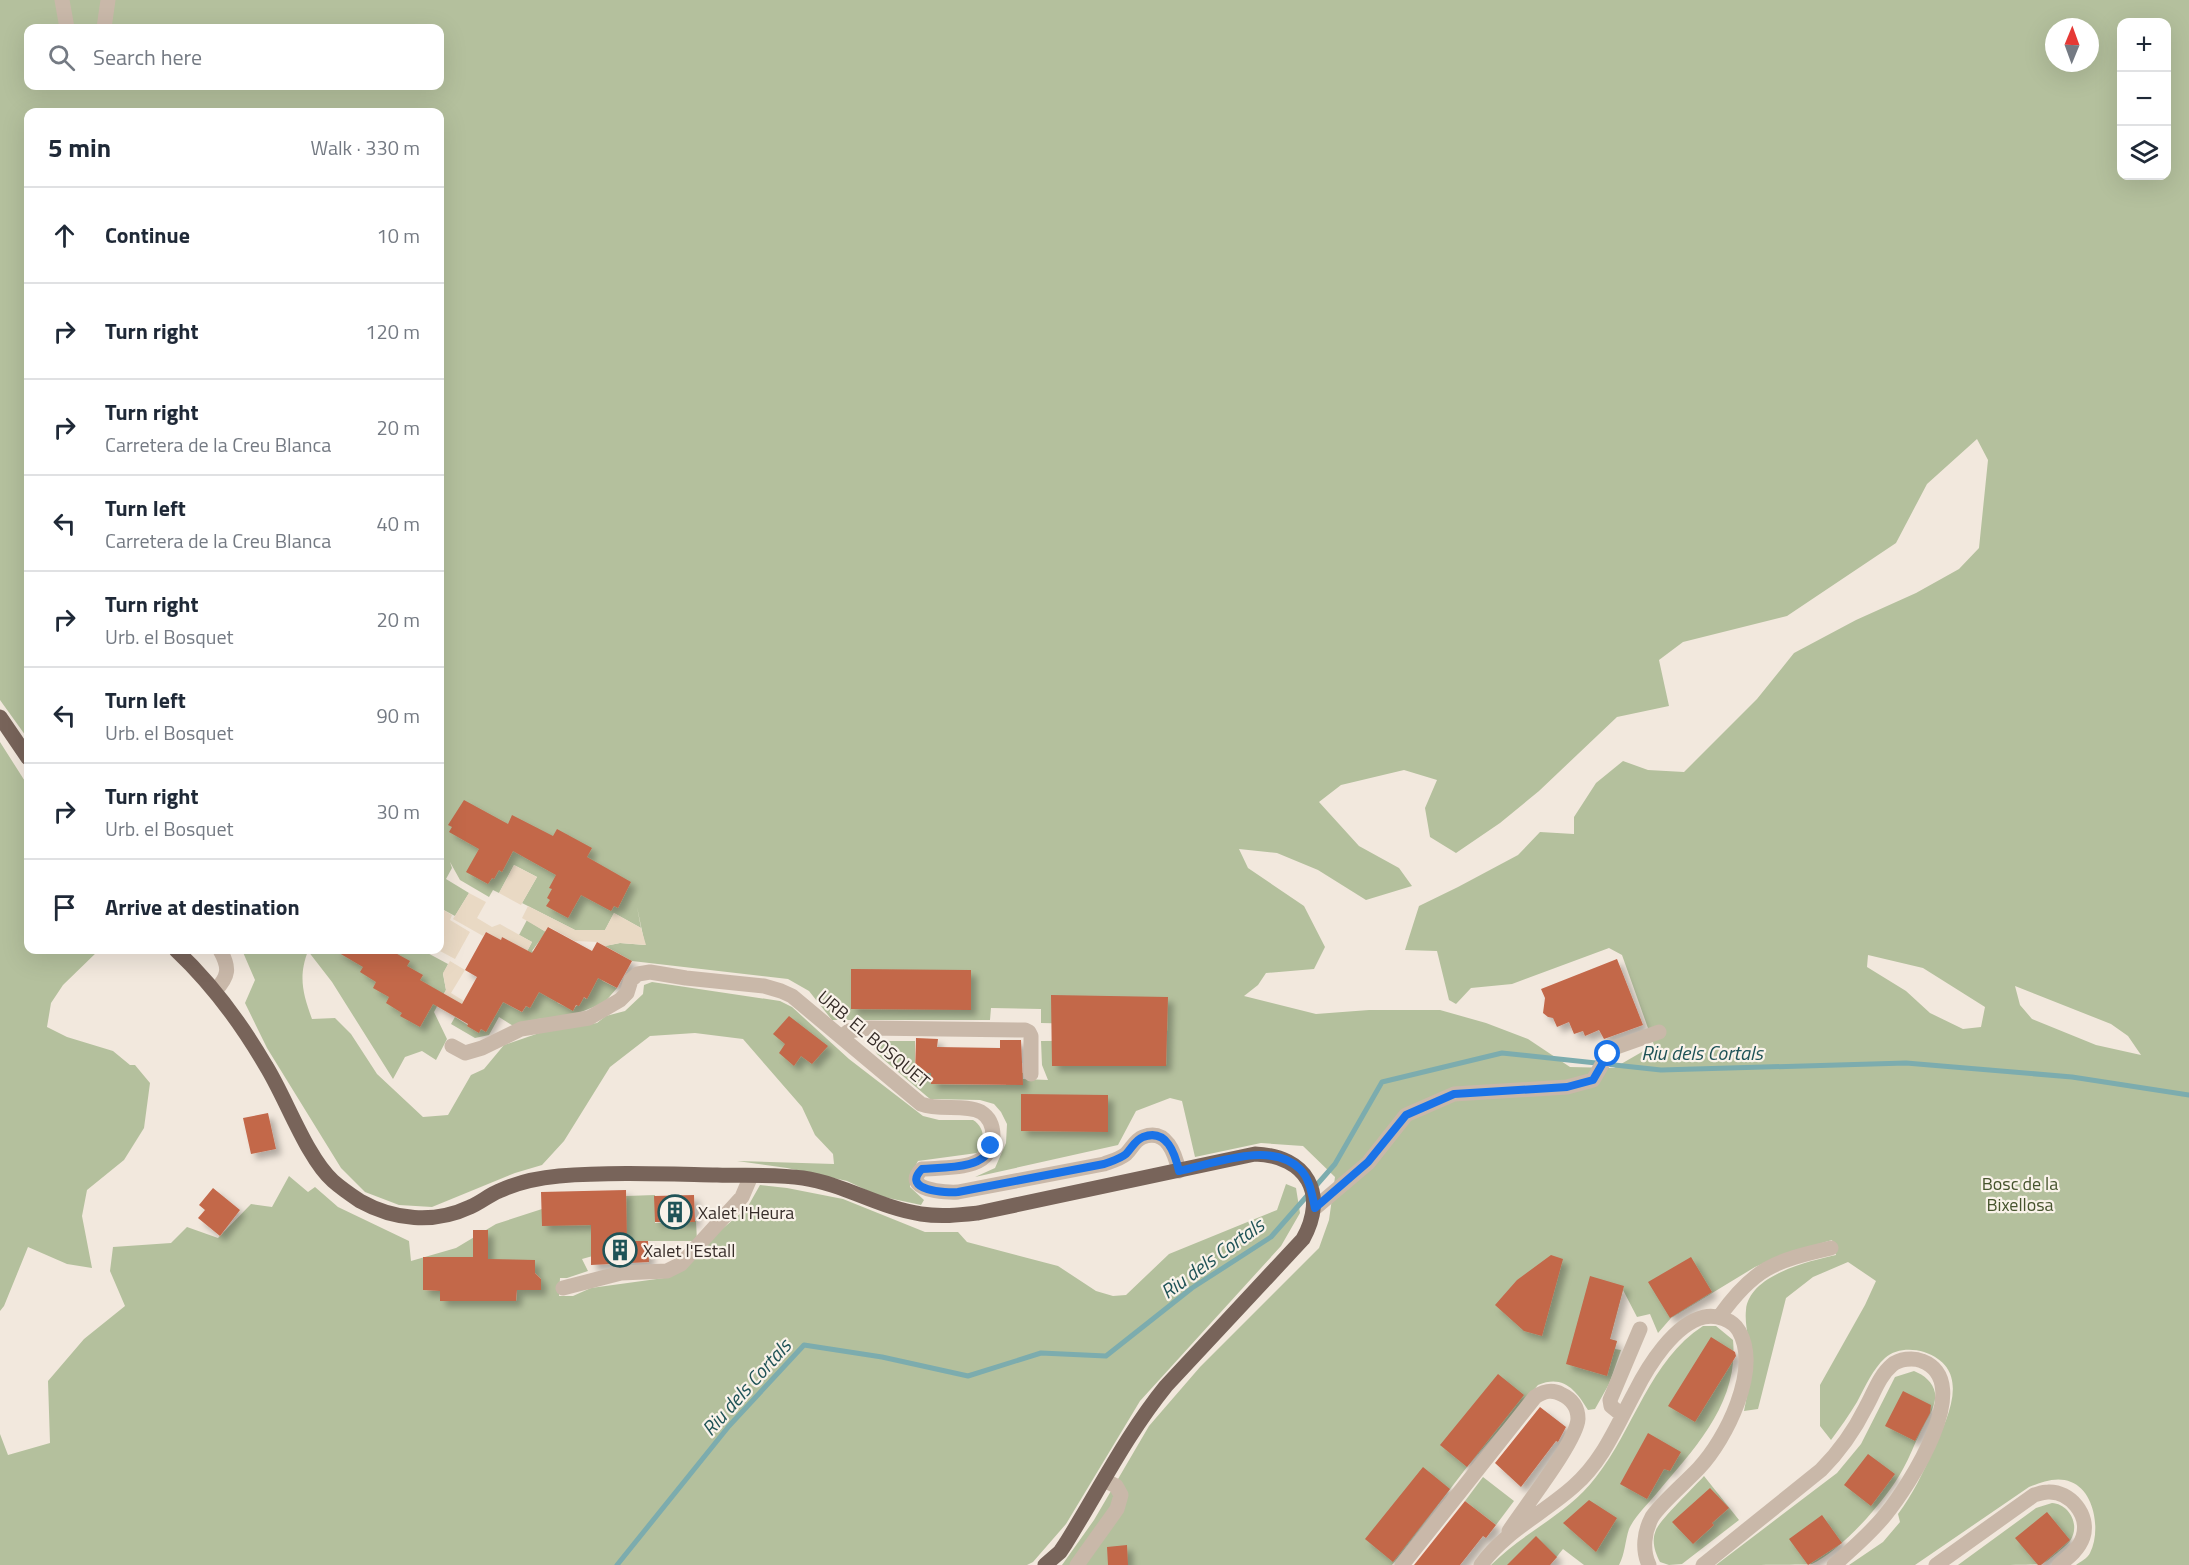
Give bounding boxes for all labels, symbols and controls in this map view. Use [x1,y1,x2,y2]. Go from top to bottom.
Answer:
north arrow [2045,18,2099,72]
map controls [2117,18,2171,180]
button: + [2117,18,2171,72]
search box [24,24,444,90]
text: Search here [93,40,202,74]
icon: search [45,41,78,74]
button: − [2117,72,2171,126]
button: layers [2117,126,2171,180]
text: 5 min [48,128,111,167]
text: Walk · 330 m [311,132,420,163]
text: Continue [105,218,190,252]
icon: ahead [48,219,81,252]
text: 10 m [376,220,420,251]
text: Turn right [105,314,199,348]
icon: right [48,315,81,348]
text: 120 m [365,316,420,347]
text: Turn right [105,395,199,429]
icon: right [48,411,81,444]
text: 20 m [376,412,420,443]
text: Carretera de la Creu Blanca [105,429,331,460]
text: Turn left [105,491,186,525]
icon: left [48,507,81,540]
text: 40 m [376,508,420,539]
text: Carretera de la Creu Blanca [105,525,331,556]
text: Turn right [105,587,199,621]
icon: right [48,603,81,636]
text: 20 m [376,604,420,635]
text: Urb. el Bosquet [105,621,234,652]
text: Turn left [105,683,186,717]
icon: left [48,699,81,732]
text: 90 m [376,700,420,731]
text: Urb. el Bosquet [105,717,234,748]
text: Turn right [105,779,199,813]
icon: right [48,795,81,828]
text: 30 m [376,796,420,827]
text: Urb. el Bosquet [105,813,234,844]
text: Arrive at destination [105,890,300,924]
icon: arrive [48,891,81,924]
street label: URB. EL BOSQUET [812,984,937,1095]
water label: Riu dels Cortals [1641,1037,1764,1068]
route start [1594,1040,1620,1066]
route end [977,1132,1003,1158]
park label: Bosc de la Bixellosa [1982,1170,2058,1218]
building icon: Xalet l'Heura [657,1194,693,1230]
place label: Xalet l'Heura [698,1199,794,1226]
water label: Riu dels Cortals [1154,1209,1271,1306]
building icon: Xalet l'Estall [602,1232,638,1268]
place label: Xalet l'Estall [643,1237,735,1264]
water label: Riu dels Cortals [694,1330,799,1443]

